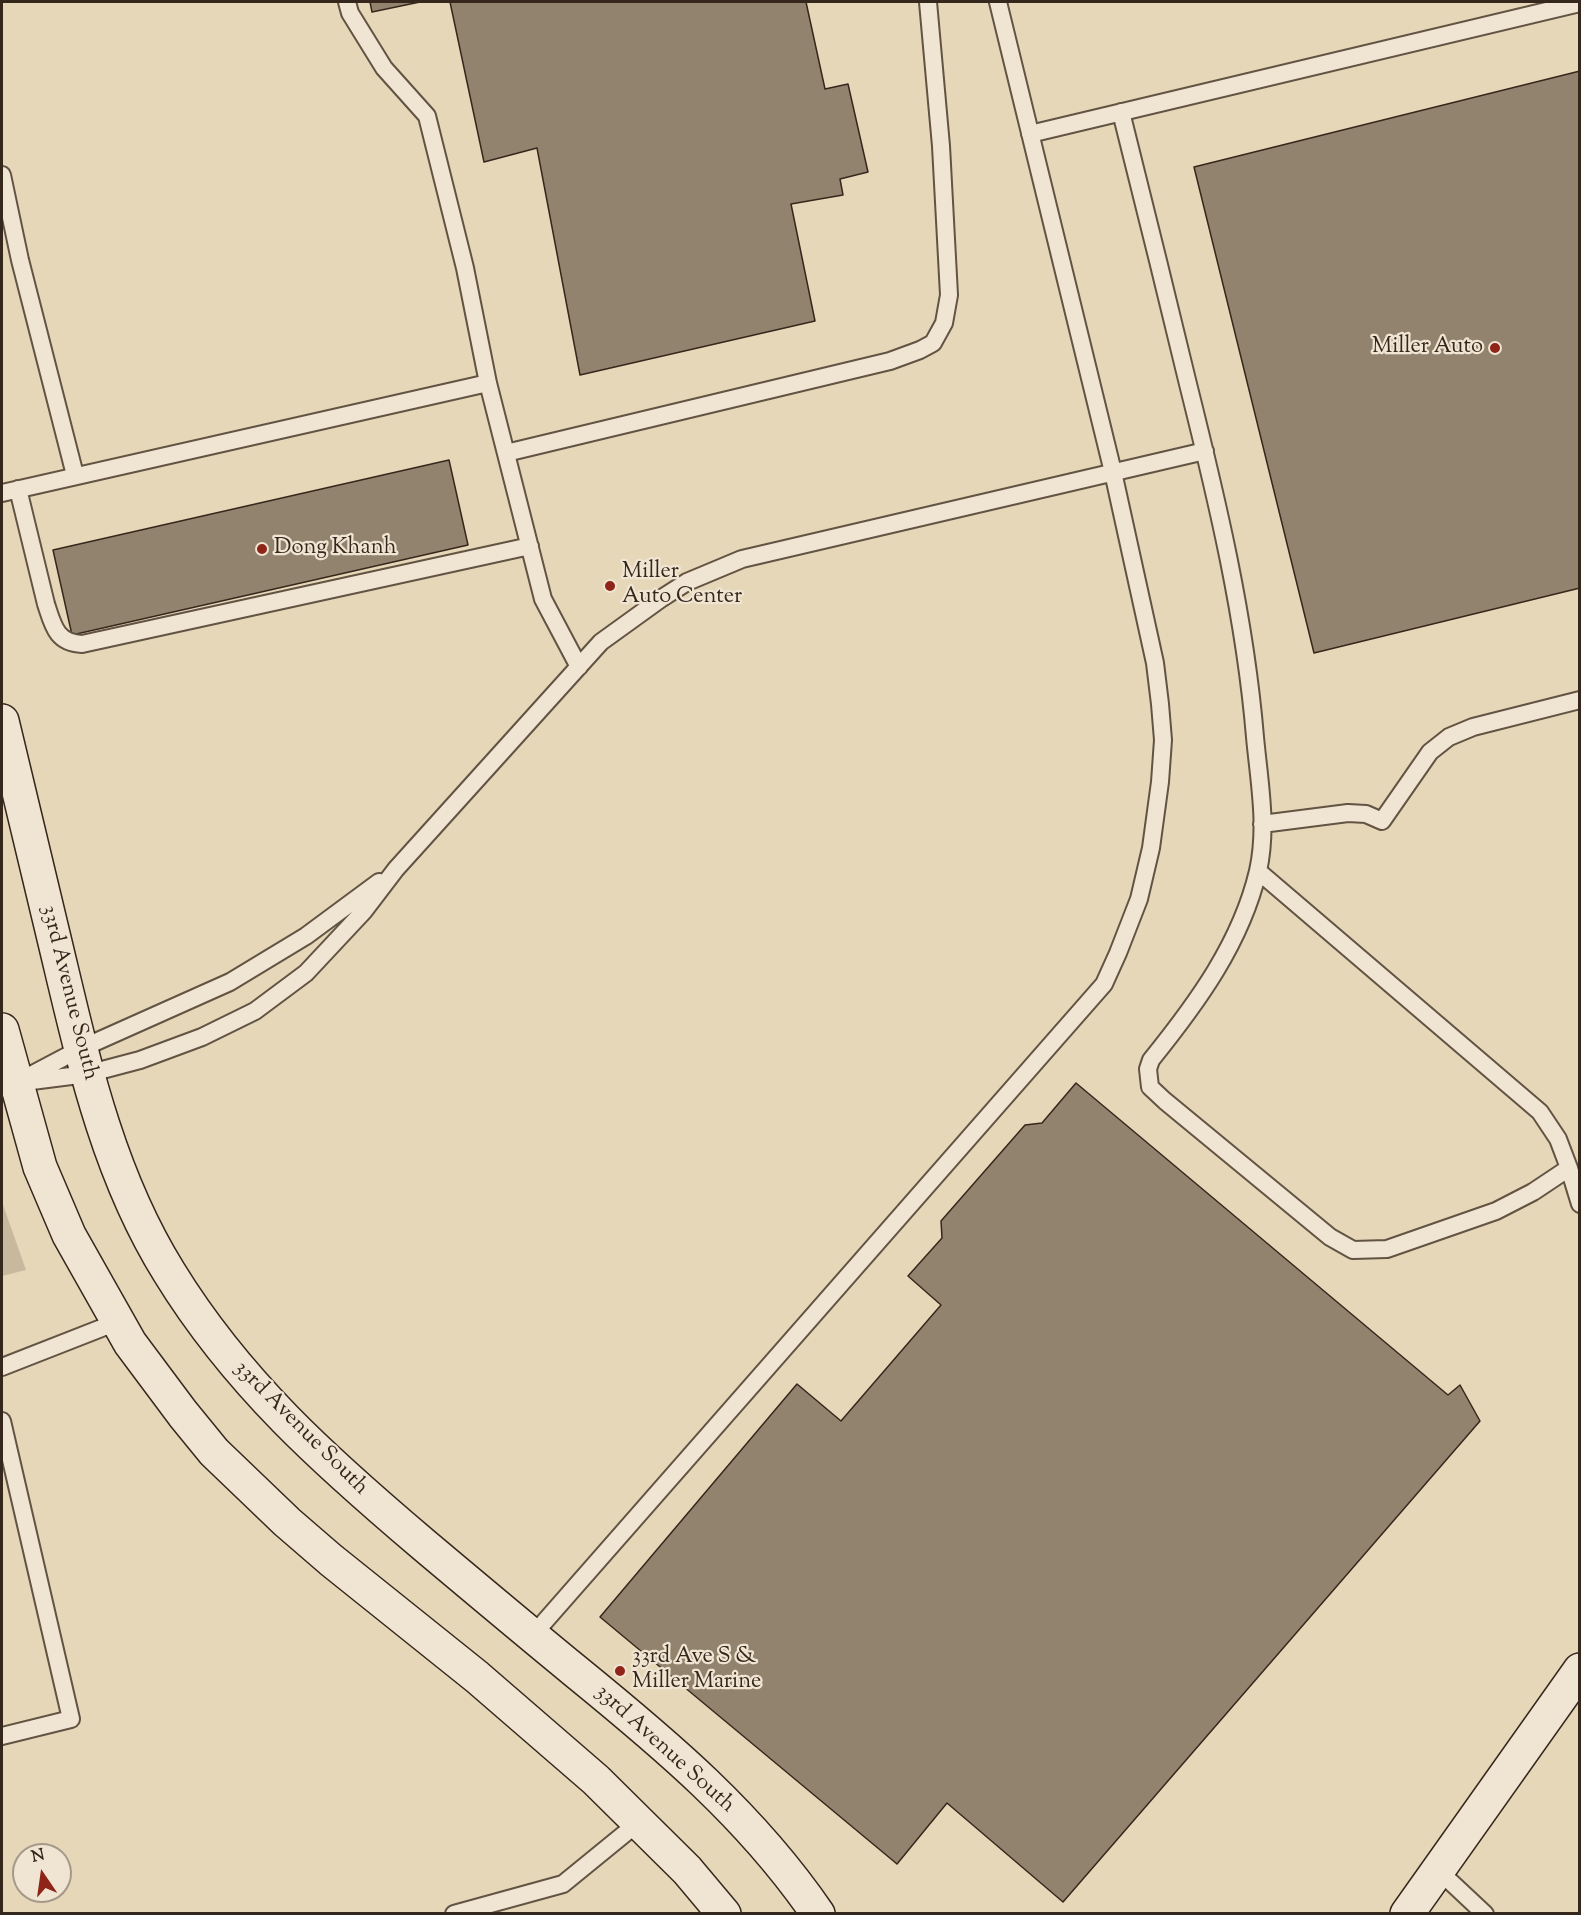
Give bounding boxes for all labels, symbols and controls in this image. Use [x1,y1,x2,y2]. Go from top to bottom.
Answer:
place label: Miller Auto [1372,335,1483,361]
marker: Miller Auto [1488,341,1502,355]
place label: Dong Khanh [274,536,397,562]
marker: Dong Khanh [255,542,269,556]
place label: Miller Auto Center [622,560,742,612]
marker: Miller Auto Center [603,579,617,593]
street label: 33rd Avenue South [33,903,103,1083]
street label: 33rd Avenue South [227,1356,373,1502]
place label: 33rd Ave S & Miller Marine [632,1645,761,1696]
marker: 33rd Ave S & Miller Marine [613,1664,627,1678]
street label: 33rd Avenue South [589,1680,739,1820]
north arrow [12,1843,72,1903]
text: N [29,1844,47,1870]

